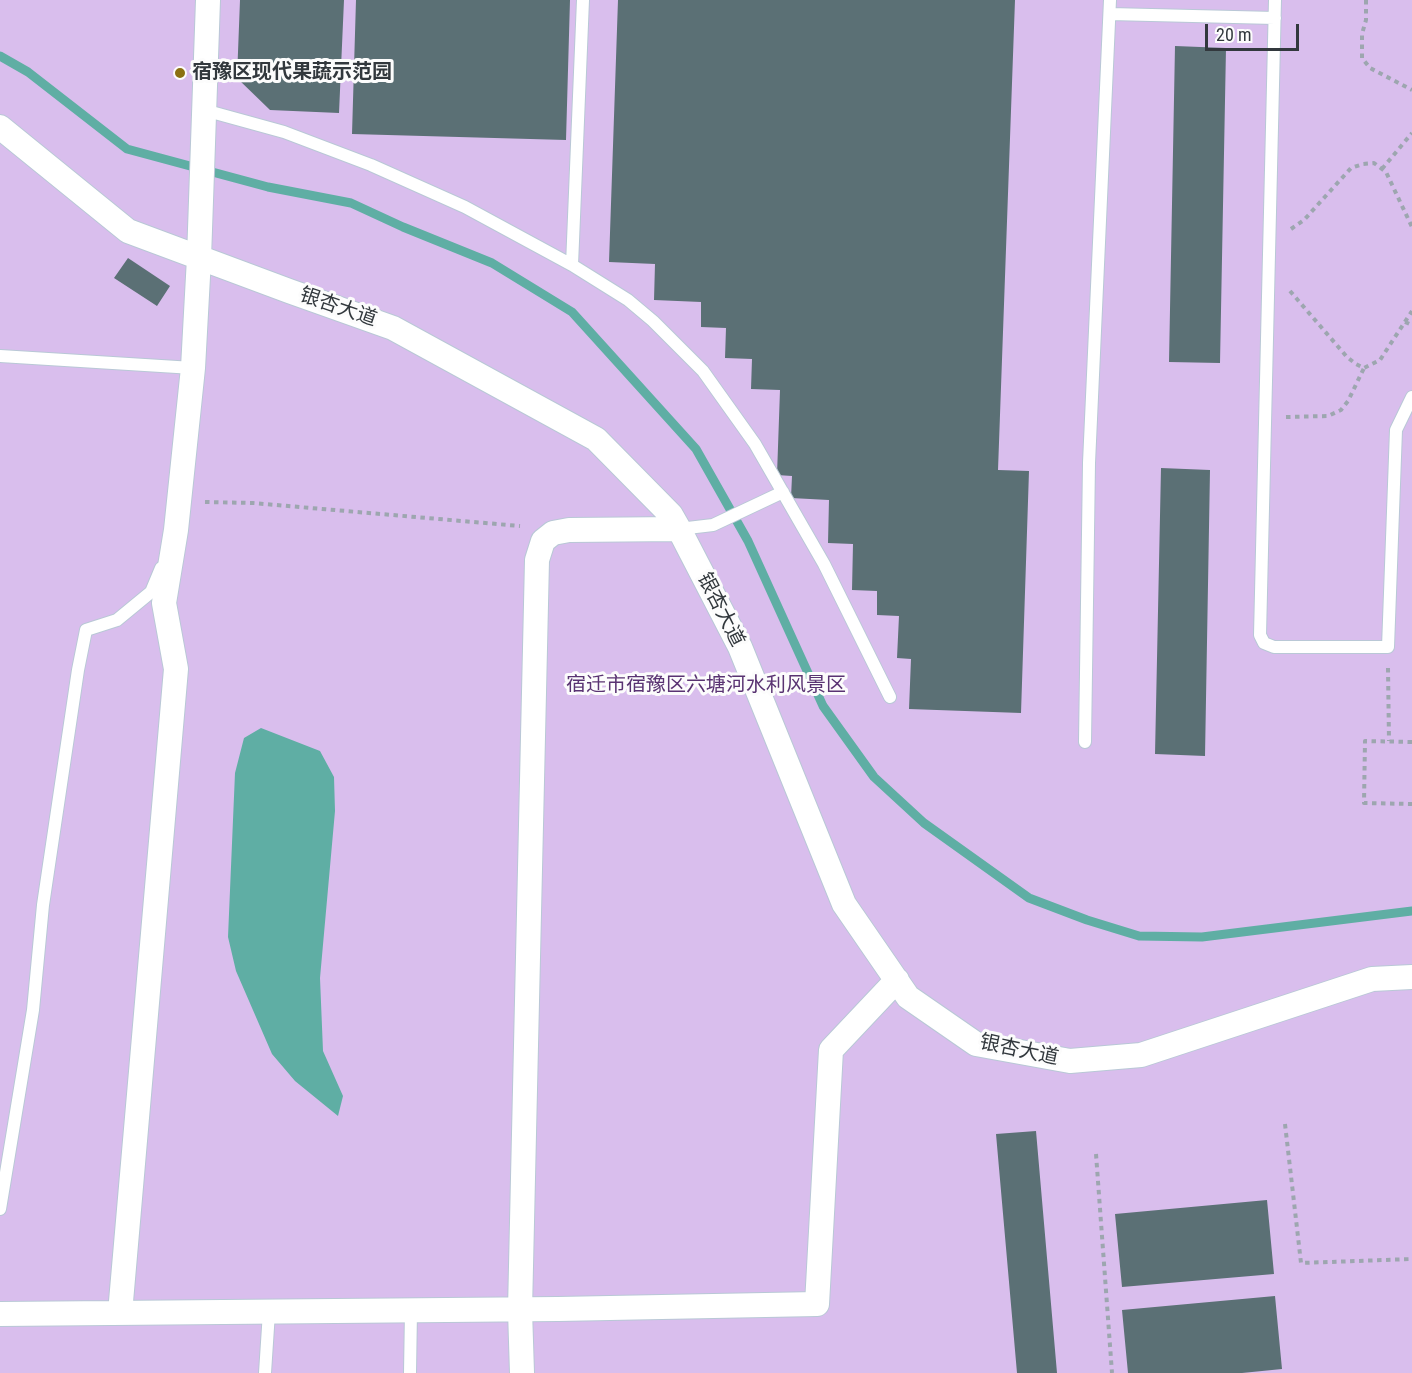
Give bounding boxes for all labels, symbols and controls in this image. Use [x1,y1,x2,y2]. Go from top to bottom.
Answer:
scale bar [1208,12,1302,50]
text: 20 m [1216,24,1251,45]
place label: 宿豫区现代果蔬示范园 [192,61,392,85]
marker: 宿豫区现代果蔬示范园 [173,66,187,80]
street label: 银杏大道 [296,284,380,332]
street label: 银杏大道 [691,569,749,651]
park label: 宿迁市宿豫区六塘河水利风景区 [566,674,846,698]
street label: 银杏大道 [977,1031,1061,1071]

